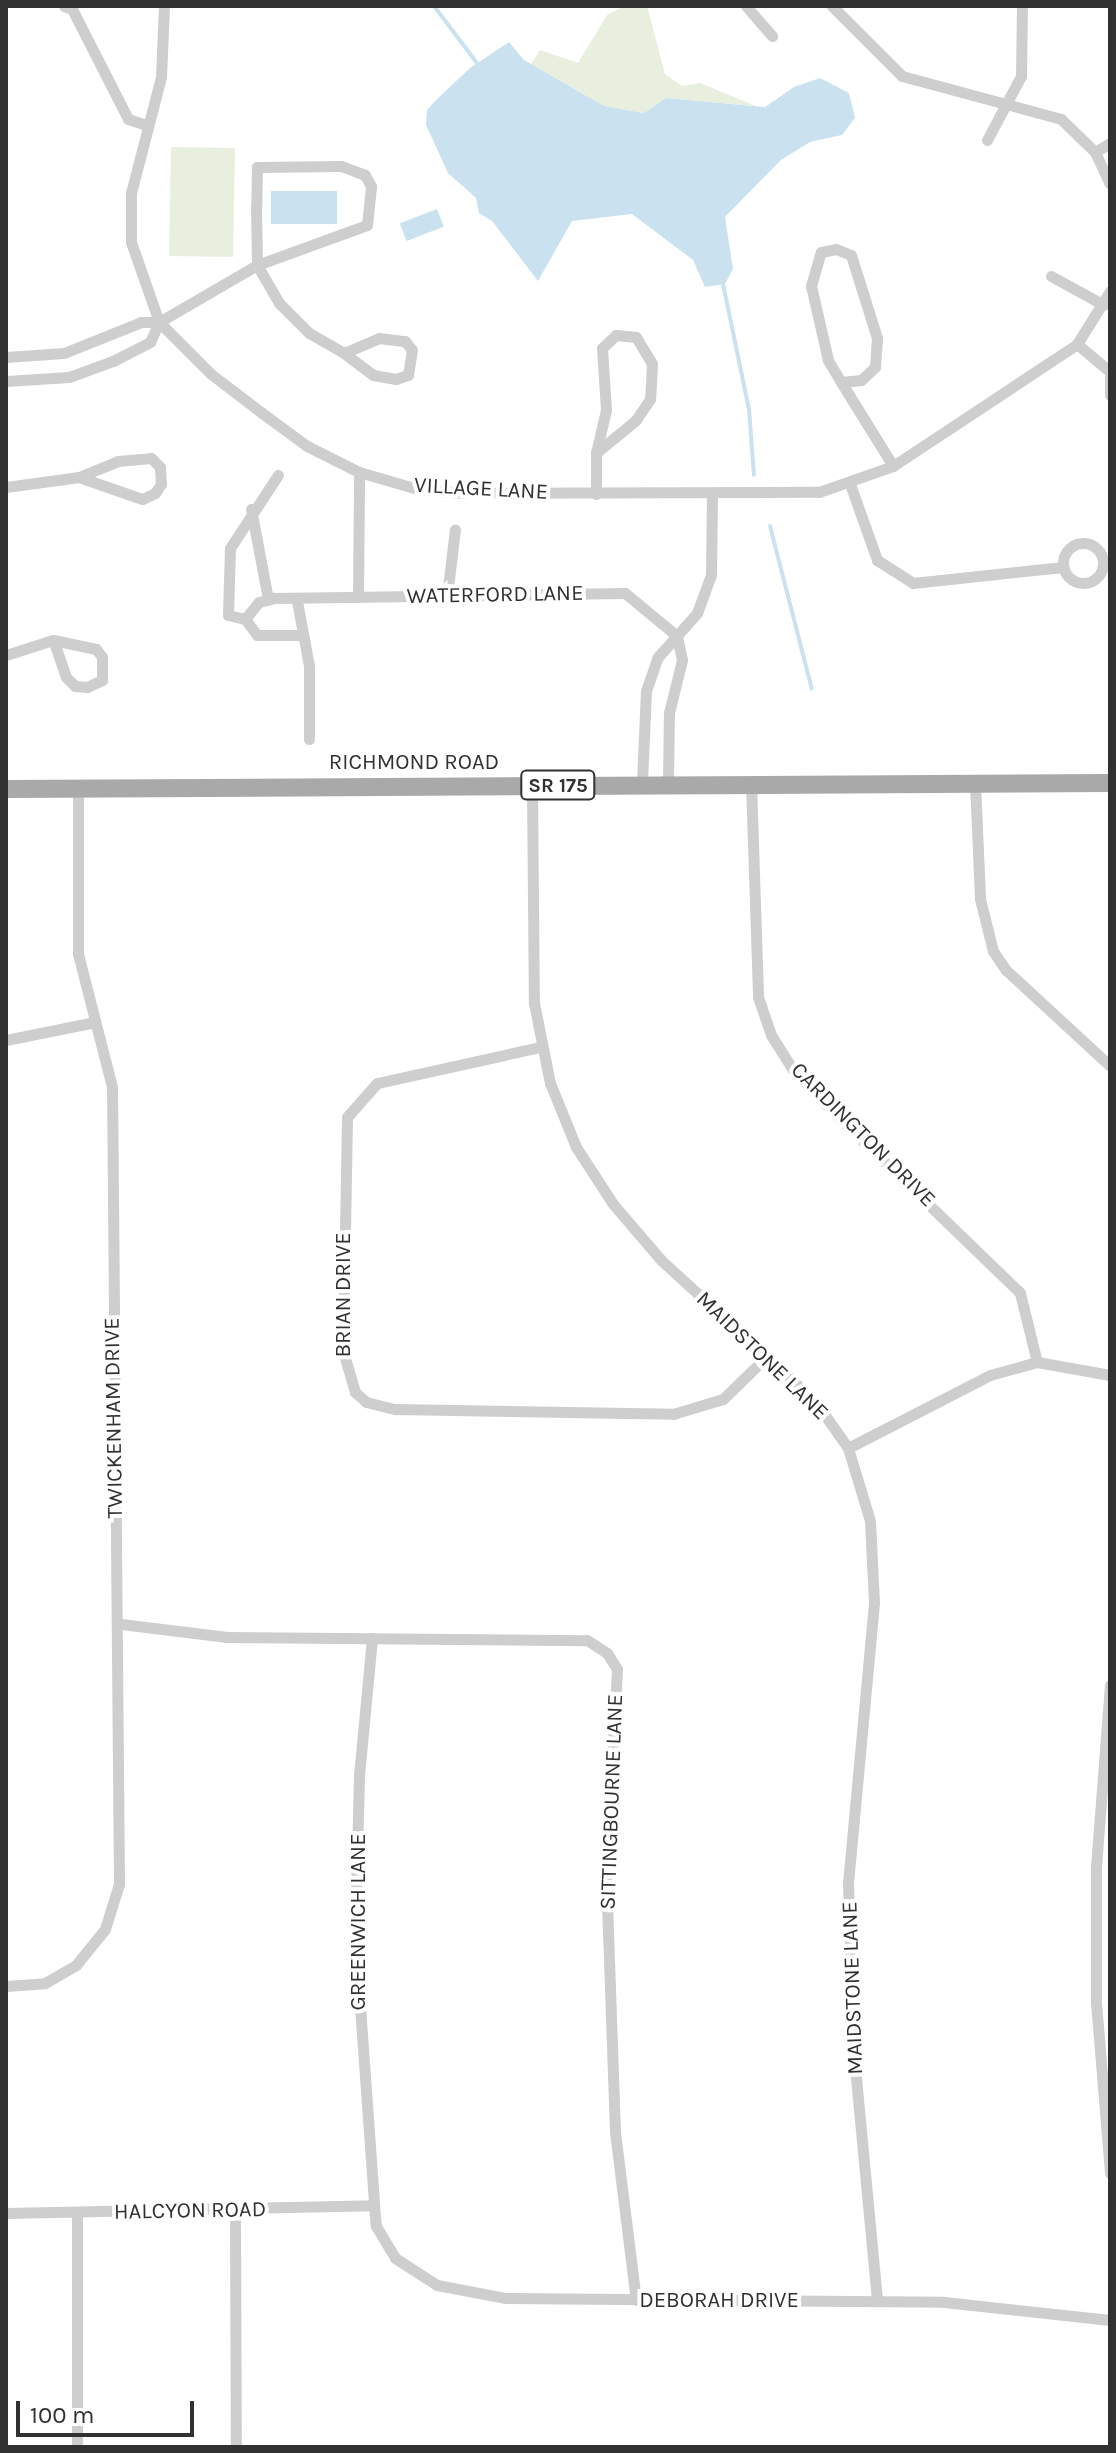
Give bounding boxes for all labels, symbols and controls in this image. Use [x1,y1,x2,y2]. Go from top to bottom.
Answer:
street label: VILLAGE LANE [413,472,549,506]
street label: WATERFORD LANE [406,580,584,610]
street label: RICHMOND ROAD [329,750,499,776]
road number: SR 175 [520,769,596,801]
street label: CARDINGTON DRIVE [785,1057,941,1213]
street label: BRIAN DRIVE [331,1232,357,1358]
street label: MAIDSTONE LANE [690,1286,834,1426]
street label: TWICKENHAM DRIVE [99,1317,129,1519]
street label: SITTINGBOURNE LANE [595,1694,629,1910]
street label: GREENWICH LANE [346,1833,372,2011]
street label: MAIDSTONE LANE [837,1901,869,2075]
street label: HALCYON ROAD [114,2196,266,2226]
street label: DEBORAH DRIVE [639,2288,799,2314]
scale bar [20,2385,198,2435]
text: 100 m [30,2401,95,2429]

